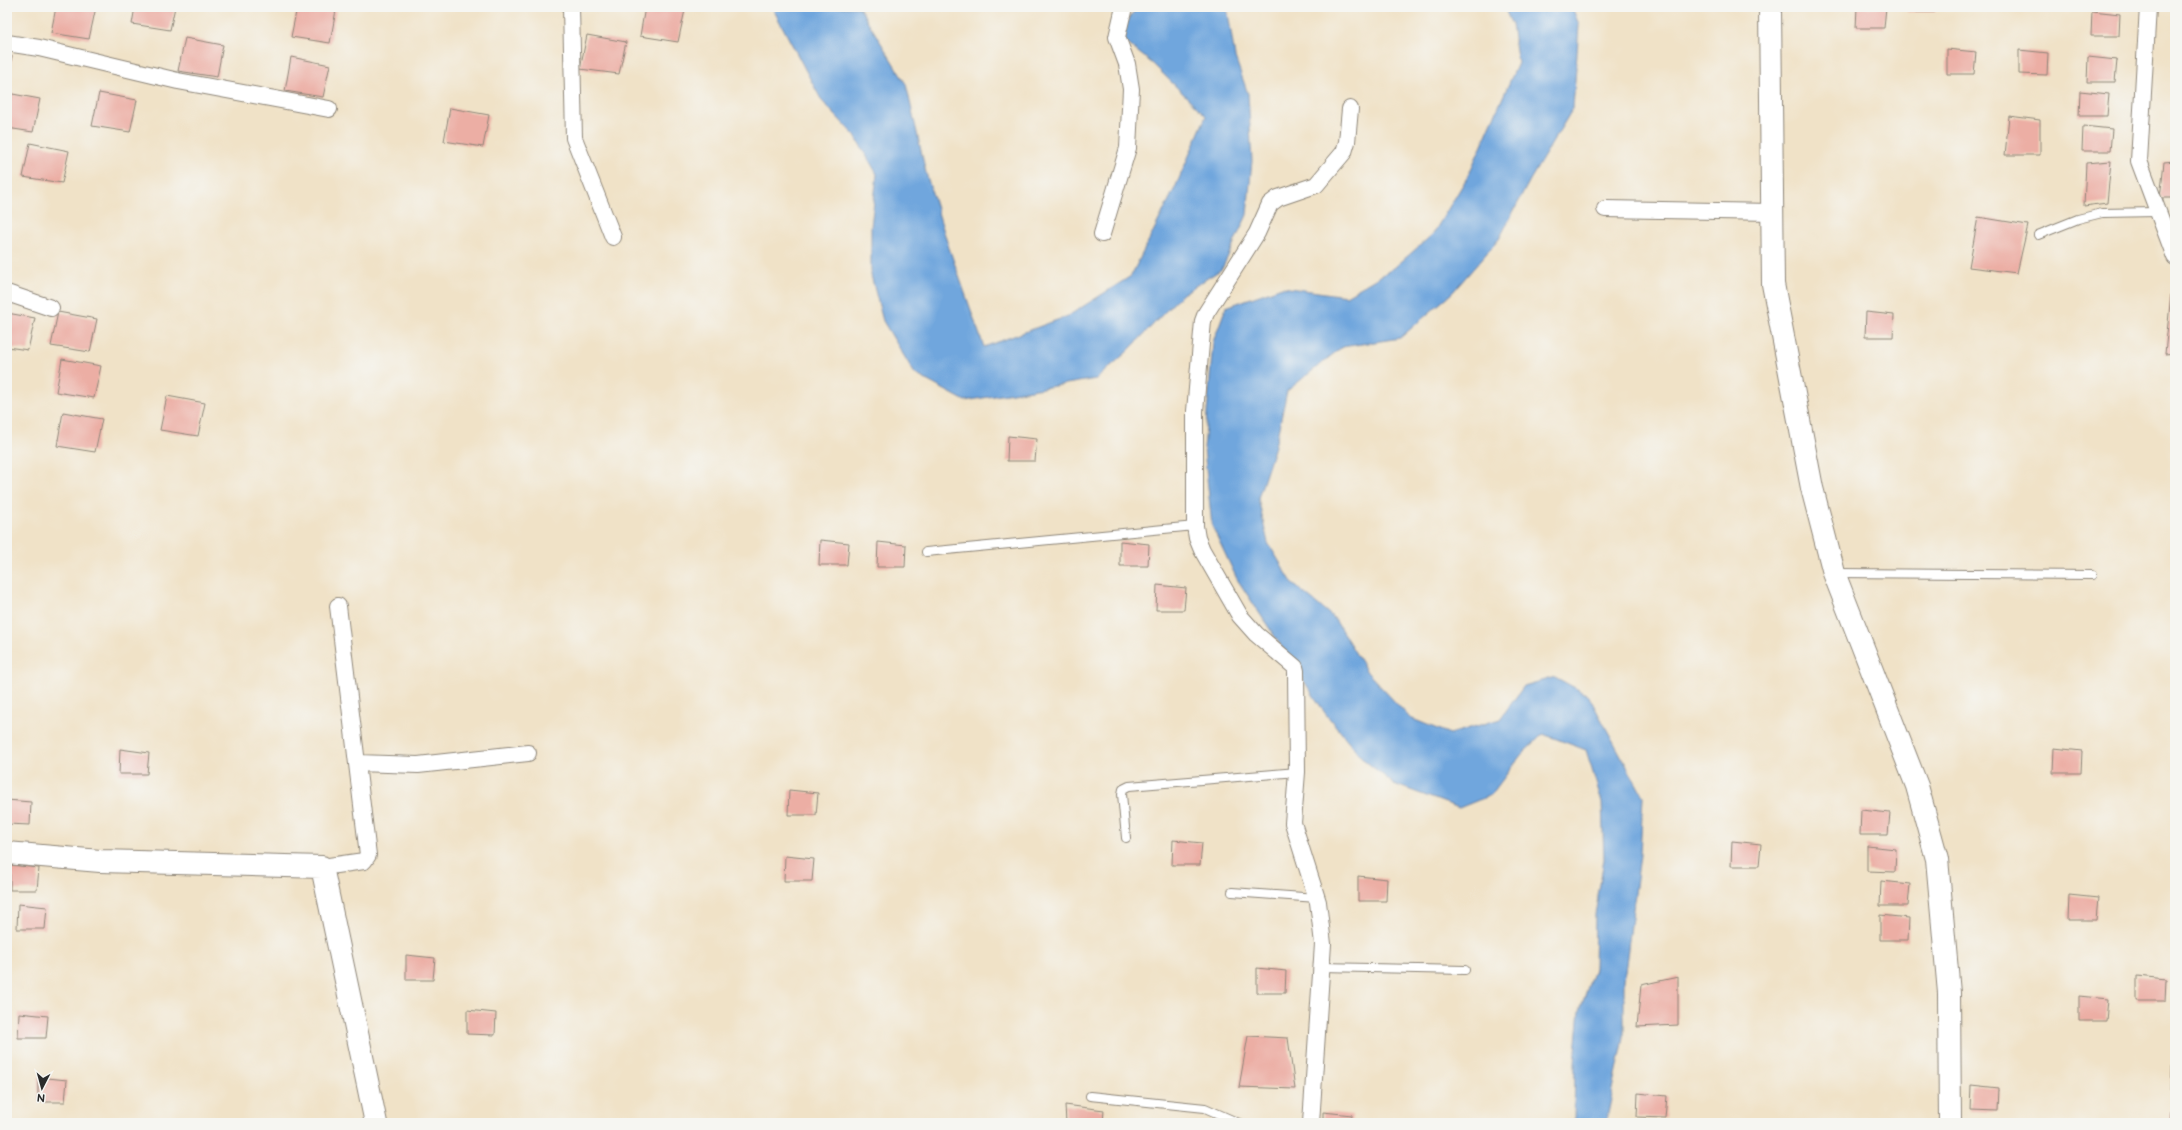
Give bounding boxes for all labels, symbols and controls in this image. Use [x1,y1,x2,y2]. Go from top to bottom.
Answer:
north arrow [22,1068,62,1108]
text: N [36,1091,46,1104]

